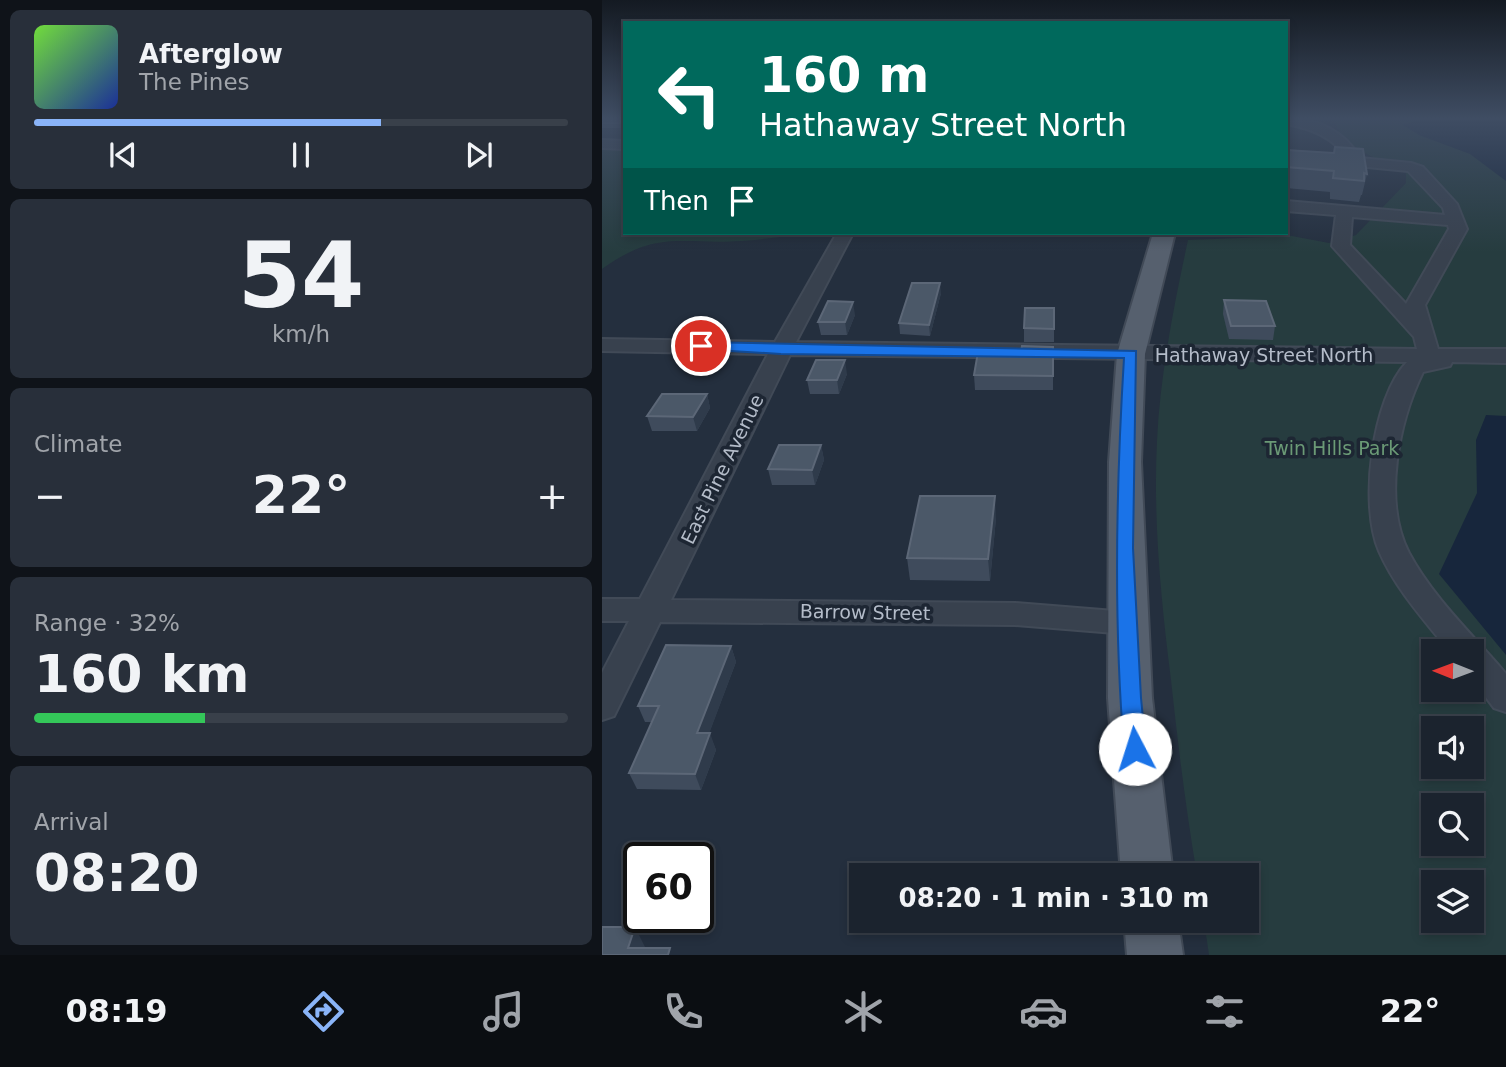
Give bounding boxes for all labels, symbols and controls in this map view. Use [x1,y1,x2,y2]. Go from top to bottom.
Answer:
text: Afterglow [139,39,283,69]
text: 160 m [759,47,929,104]
icon: left [644,49,735,140]
text: The Pines [139,69,250,95]
text: Hathaway Street North [759,106,1127,144]
icon: previous [104,136,142,174]
icon: pause [282,136,320,174]
icon: next [460,136,498,174]
icon: arrive [723,182,761,220]
text: Then [644,186,709,216]
text: 54 [238,223,364,328]
pin [671,316,731,376]
text: km/h [272,321,330,347]
icon: arrive [682,327,720,365]
street label: Hathaway Street North [1155,344,1373,366]
street label: East Pine Avenue [676,391,768,547]
text: Climate [34,431,123,457]
park label: Twin Hills Park [1264,437,1399,459]
text: 22° [252,465,350,525]
text: − [34,474,66,518]
text: + [536,474,568,518]
street label: Barrow Street [800,600,930,624]
text: Range · 32% [34,610,180,636]
north arrow [1421,639,1484,702]
map controls [1421,639,1484,933]
text: 160 km [34,644,249,704]
position arrow [1098,712,1172,786]
button: sound [1421,716,1484,779]
button: search [1421,793,1484,856]
text: Arrival [34,809,109,835]
speed limit sign: 60 [623,842,714,933]
text: 08:20 [34,843,200,903]
button: layers [1421,870,1484,933]
text: 08:20 · 1 min · 310 m [899,883,1209,913]
icon: directions [299,987,348,1036]
icon: music [479,987,528,1036]
icon: phone [659,987,708,1036]
icon: climate [839,987,888,1036]
icon: car [1019,987,1068,1036]
icon: filters [1200,987,1249,1036]
text: 08:19 [66,992,167,1030]
text: 22° [1380,992,1440,1030]

